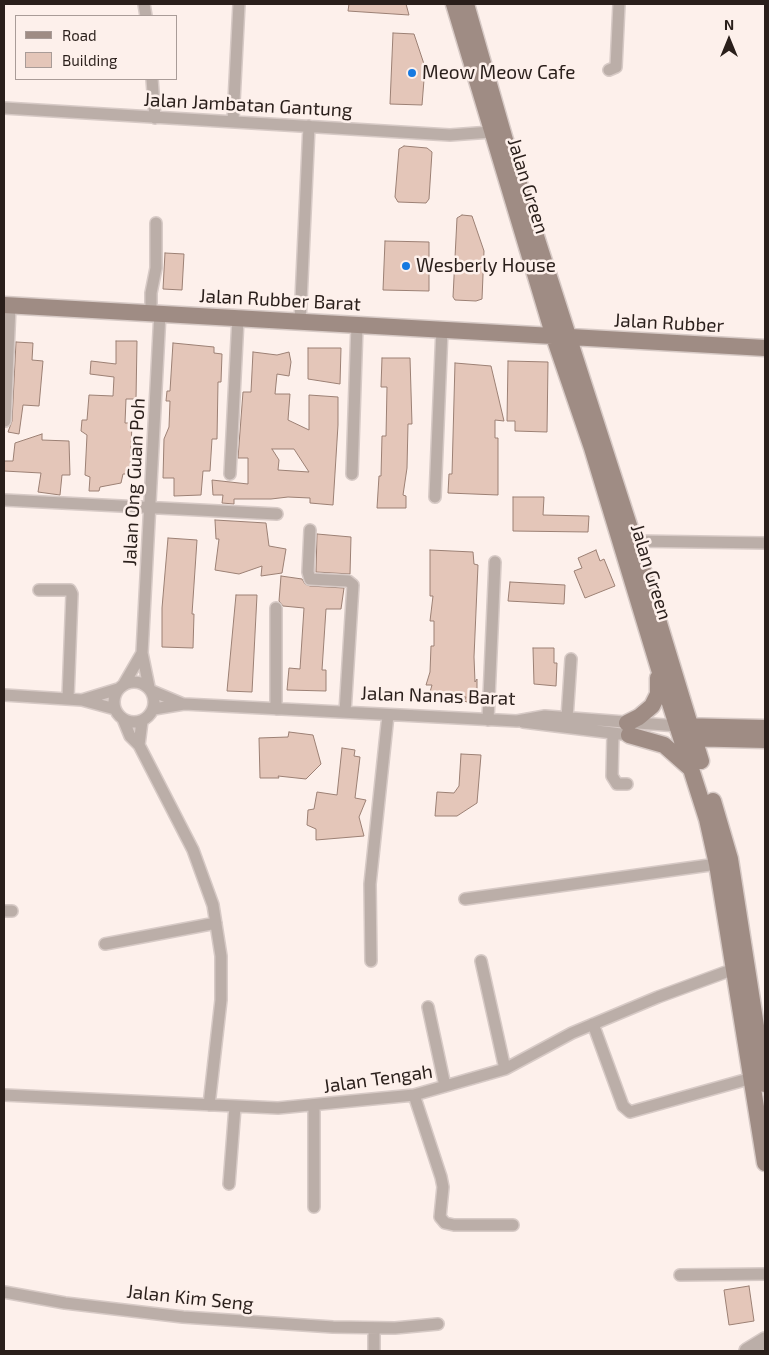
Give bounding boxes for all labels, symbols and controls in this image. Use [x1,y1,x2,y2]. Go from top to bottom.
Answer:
legend [15,15,178,80]
north arrow [704,15,754,65]
text: N [724,16,734,33]
text: Road [62,26,97,44]
text: Building [62,51,117,69]
place label: Meow Meow Cafe [422,62,576,84]
marker: Meow Meow Cafe [406,67,418,79]
street label: Jalan Jambatan Gantung [143,88,353,122]
street label: Jalan Green [503,135,553,237]
place label: Wesberly House [416,255,556,277]
marker: Wesberly House [400,260,412,272]
street label: Jalan Rubber Barat [198,284,362,316]
street label: Jalan Rubber [613,309,725,337]
street label: Jalan Ong Guan Poh [118,397,150,567]
street label: Jalan Green [626,521,676,623]
street label: Jalan Nanas Barat [360,682,516,710]
street label: Jalan Tengah [322,1060,434,1098]
street label: Jalan Kim Seng [125,1280,255,1316]

